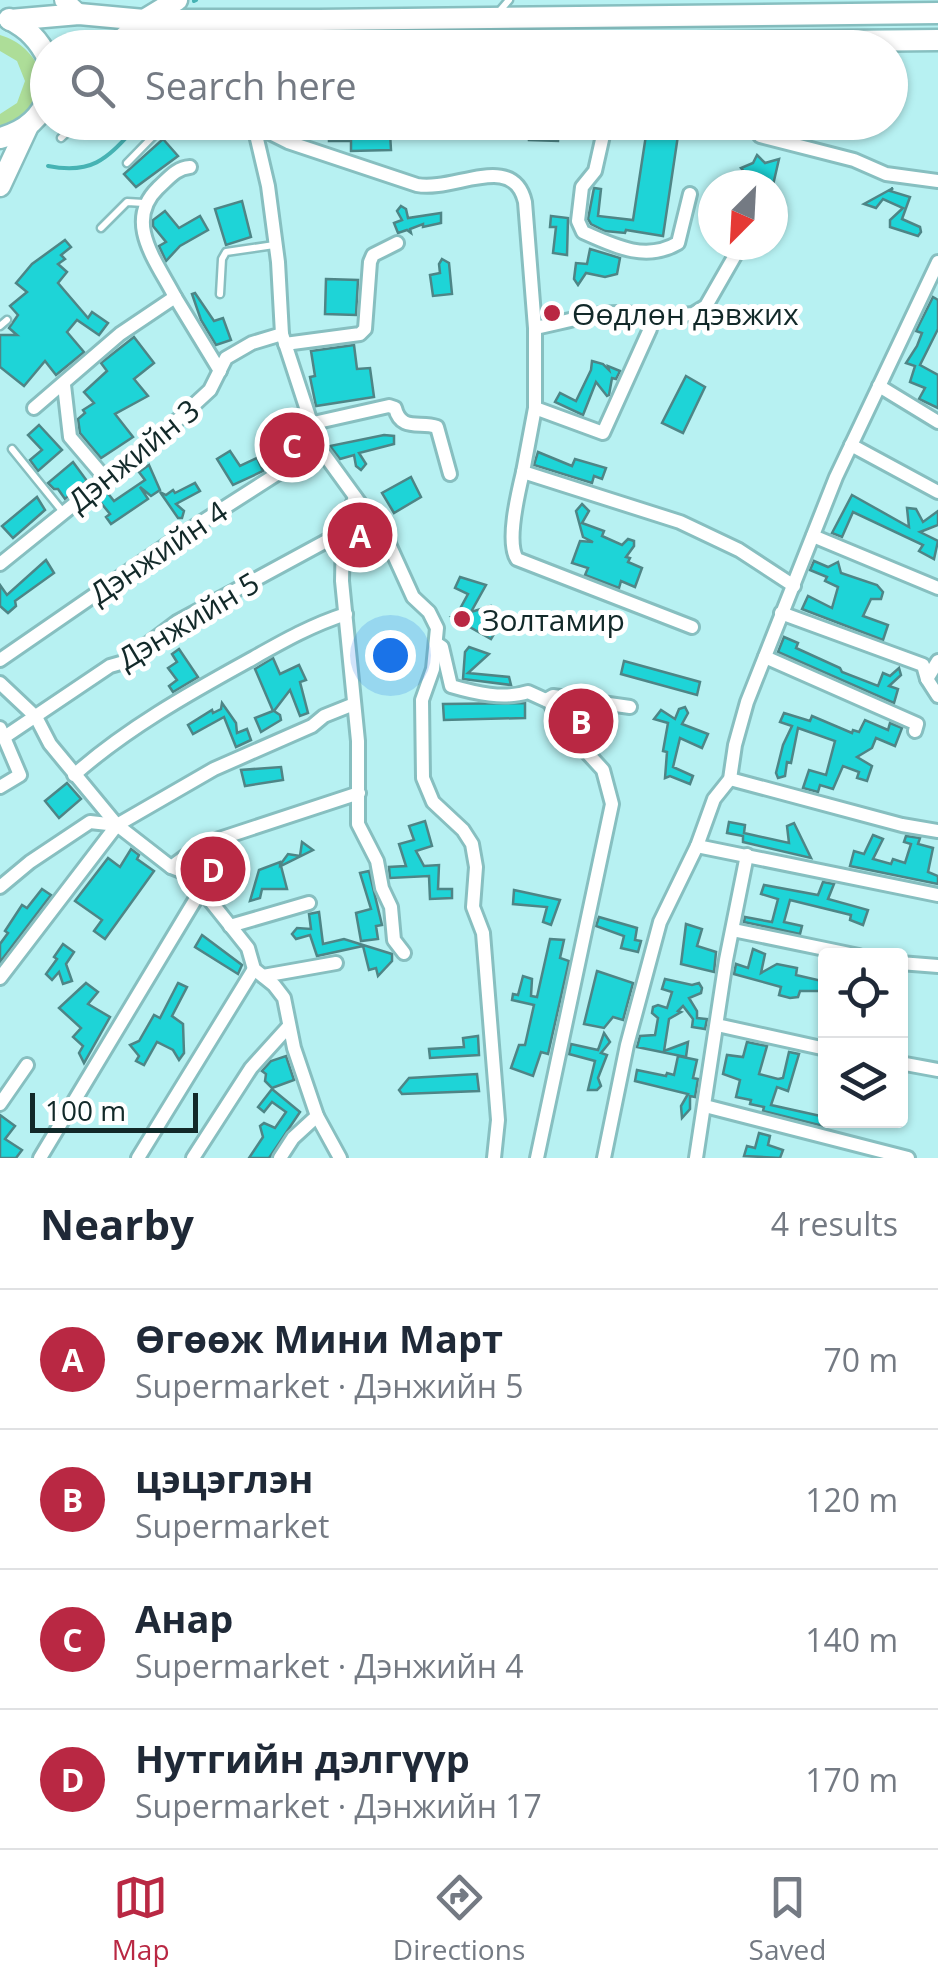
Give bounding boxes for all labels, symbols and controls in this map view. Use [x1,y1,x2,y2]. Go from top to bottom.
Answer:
search box [30,30,908,140]
icon: search [65,58,120,113]
text: Search here [145,59,357,111]
north arrow [698,170,788,260]
place label: Өөдлөн дэвжих [572,293,799,334]
marker: Өөдлөн дэвжих [541,302,563,324]
street label: Дэнжийн 3 [59,389,207,521]
pin: C [260,408,324,482]
street label: Дэнжийн 4 [81,491,235,613]
pin: A [328,498,392,572]
street label: Дэнжийн 5 [110,562,266,678]
place label: Золтамир [482,599,625,640]
marker: Золтамир [451,608,473,630]
your location [365,630,416,681]
pin: B [548,684,614,758]
pin: D [180,832,246,906]
map controls [818,948,908,1128]
button: locate [818,948,908,1038]
button: layers [818,1038,908,1128]
scale bar [30,1088,198,1132]
text: 100 m [45,1091,126,1129]
text: Nearby [40,1195,194,1252]
text: 4 results [771,1202,898,1245]
text: Өгөөж Мини Март [135,1312,503,1364]
text: A [61,1338,84,1381]
text: 70 m [823,1338,898,1381]
text: Supermarket · Дэнжийн 5 [135,1364,524,1407]
text: цэцэглэн [135,1452,314,1504]
text: B [62,1478,83,1521]
text: 120 m [805,1478,898,1521]
text: Supermarket [135,1504,329,1547]
text: Анар [135,1592,233,1644]
text: C [62,1618,83,1661]
text: 140 m [805,1618,898,1661]
text: Supermarket · Дэнжийн 4 [135,1644,524,1687]
text: Нутгийн дэлгүүр [135,1732,470,1784]
text: D [61,1758,84,1801]
text: 170 m [805,1758,898,1801]
text: Supermarket · Дэнжийн 17 [135,1784,542,1827]
tab: Map [112,1870,170,1968]
tab: Directions [393,1870,525,1968]
tab: Saved [749,1870,826,1968]

